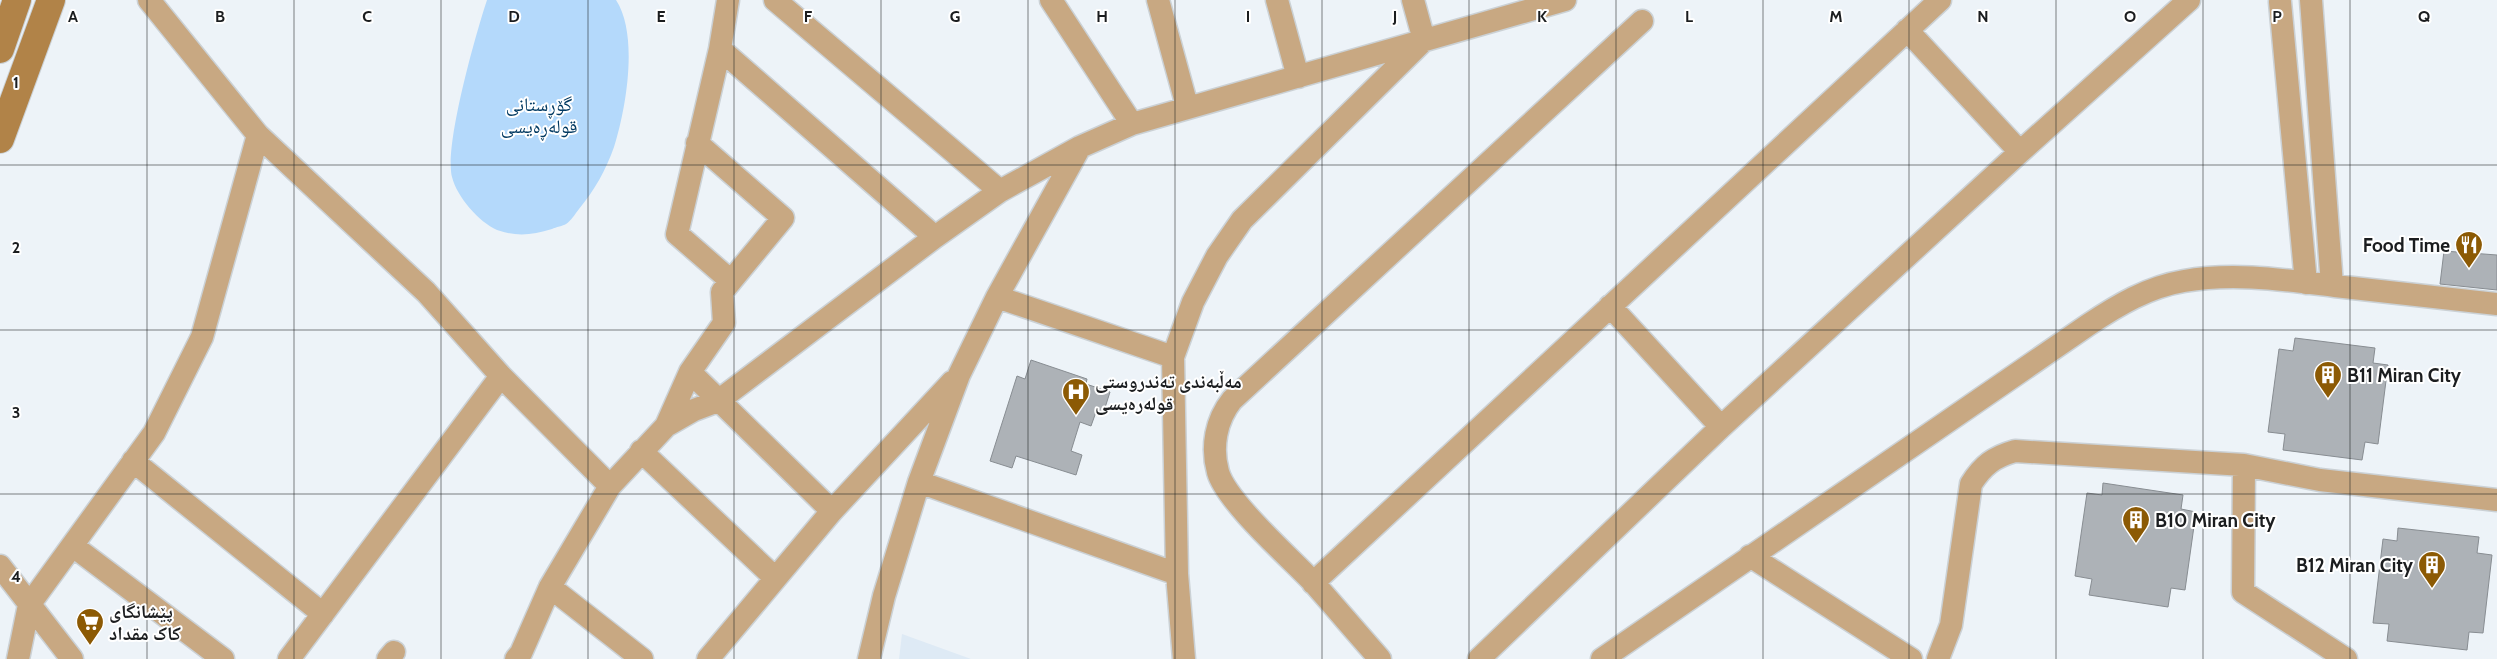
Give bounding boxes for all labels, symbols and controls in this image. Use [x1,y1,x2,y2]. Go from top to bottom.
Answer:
text: A [68,7,78,26]
text: B [215,7,225,26]
text: C [362,7,372,26]
text: D [508,7,520,26]
text: E [656,7,666,26]
text: F [804,7,813,26]
text: G [950,7,960,26]
text: H [1096,7,1108,26]
text: I [1246,7,1250,26]
text: J [1392,7,1397,26]
text: K [1537,7,1547,26]
text: L [1685,7,1693,26]
text: M [1829,7,1843,26]
text: N [1977,7,1989,26]
text: O [2124,7,2136,26]
text: P [2272,7,2282,26]
text: Q [2418,7,2430,26]
text: 1 [13,73,19,92]
park label: گۆڕستانی قولەڕەیسی [501,93,577,141]
restaurant icon: Food Time [2454,230,2484,269]
place label: Food Time [2363,234,2450,257]
text: 2 [12,238,20,257]
building icon: B11 Miran City [2313,360,2343,399]
place label: B11 Miran City [2347,364,2462,387]
place label: مەڵبەندی تەندروستی قولەرەیسی [1095,370,1242,415]
hospital icon: مەڵبەندی تەندروستی قولەرەیسی [1061,377,1091,416]
text: 3 [12,403,20,422]
building icon: B10 Miran City [2121,505,2151,544]
place label: B10 Miran City [2155,509,2276,532]
building icon: B12 Miran City [2417,550,2447,589]
place label: B12 Miran City [2296,554,2414,577]
text: 4 [11,567,21,586]
place label: پێشانگای کاک مقداد [109,600,182,645]
supermarket icon: پێشانگای کاک مقداد [75,607,105,646]

